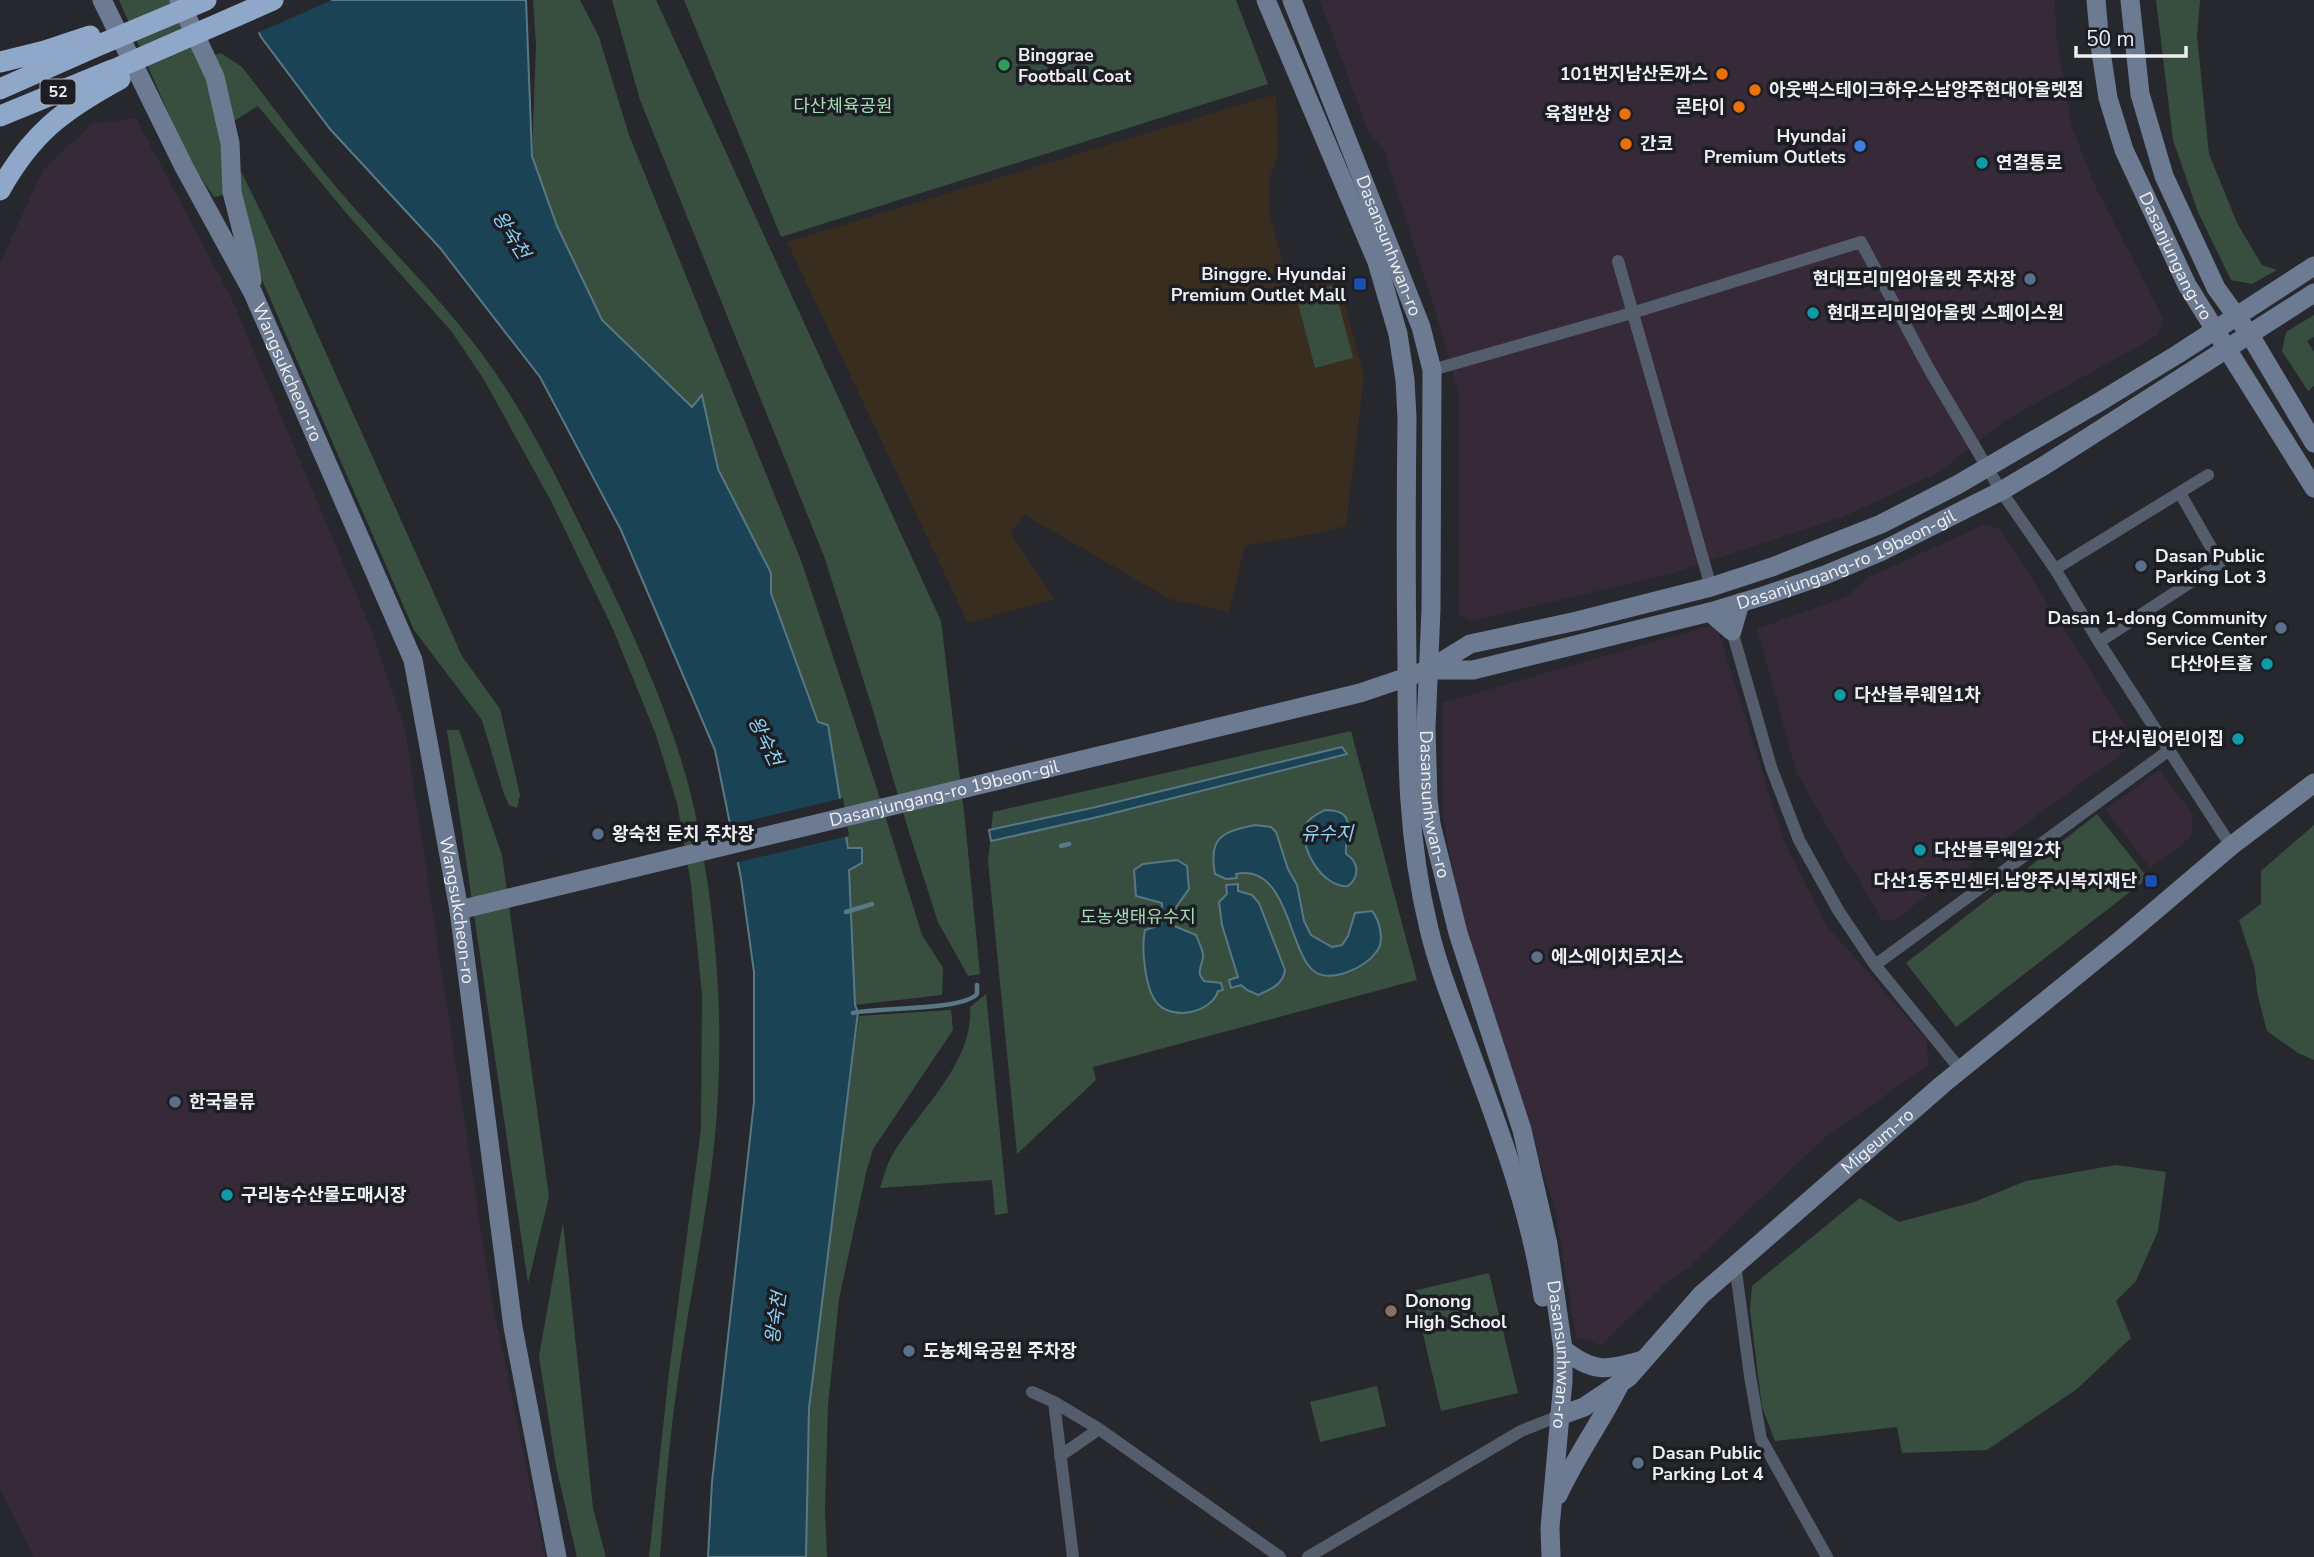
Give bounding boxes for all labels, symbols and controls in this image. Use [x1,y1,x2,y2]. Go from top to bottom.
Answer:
scale bar [2076,14,2186,58]
text: 50 m [2086,25,2135,53]
place label: Binggrae Football Coat [1018,43,1131,88]
marker: Binggrae Football Coat [996,57,1012,73]
place label: 101번지남산돈까스 [1560,62,1708,86]
marker: 101번지남산돈까스 [1714,66,1730,82]
place label: 아웃백스테이크하우스남양주현대아울렛점 [1769,78,2084,102]
road number: 52 [41,80,76,104]
marker: 아웃백스테이크하우스남양주현대아울렛점 [1747,82,1763,98]
park label: 다산체육공원 [793,94,893,118]
place label: 콘타이 [1675,95,1725,119]
marker: 콘타이 [1731,99,1747,115]
place label: 육첩반상 [1545,102,1611,126]
marker: 육첩반상 [1617,106,1633,122]
place label: Hyundai Premium Outlets [1704,124,1846,169]
place label: 간코 [1640,132,1673,156]
marker: 간코 [1618,136,1634,152]
marker: Hyundai Premium Outlets [1852,138,1868,154]
place label: 연결통로 [1996,151,2062,175]
marker: 연결통로 [1974,155,1990,171]
street label: Dasansunhwan-ro [1350,172,1427,319]
street label: Dasanjungang-ro [2133,188,2218,325]
water label: 왕숙천 [486,206,537,265]
place label: Binggre. Hyundai Premium Outlet Mall [1171,262,1346,307]
place label: 현대프리미엄아울렛 주차장 [1812,267,2016,291]
marker: 현대프리미엄아울렛 주차장 [2022,271,2038,287]
marker: Binggre. Hyundai Premium Outlet Mall [1352,276,1368,292]
street label: Wangsukcheon-ro [247,299,328,445]
place label: 현대프리미엄아울렛 스페이스원 [1827,301,2064,325]
marker: 현대프리미엄아울렛 스페이스원 [1805,305,1821,321]
street label: Dasanjungang-ro 19beon-gil [1734,503,1960,615]
place label: Dasan Public Parking Lot 3 [2155,544,2267,589]
marker: Dasan Public Parking Lot 3 [2133,558,2149,574]
place label: Dasan 1-dong Community Service Center [2048,606,2268,651]
marker: Dasan 1-dong Community Service Center [2273,620,2289,636]
place label: 다산아트홀 [2170,652,2253,676]
marker: 다산아트홀 [2259,656,2275,672]
place label: 다산블루웨일1차 [1854,683,1981,707]
marker: 다산블루웨일1차 [1832,687,1848,703]
water label: 왕숙천 [742,712,789,772]
place label: 다산시립어린이집 [2092,727,2224,751]
street label: Dasansunhwan-ro [1414,730,1456,881]
marker: 다산시립어린이집 [2230,731,2246,747]
street label: Dasanjungang-ro 19beon-gil [827,754,1062,832]
water label: 유수지 [1301,821,1355,847]
place label: 왕숙천 둔치 주차장 [612,822,755,846]
marker: 왕숙천 둔치 주차장 [590,826,606,842]
street label: Wangsukcheon-ro [434,834,480,985]
place label: 다산블루웨일2차 [1934,838,2061,862]
marker: 다산블루웨일2차 [1912,842,1928,858]
place label: 다산1동주민센터.남양주시복지재단 [1873,869,2137,893]
marker: 다산1동주민센터.남양주시복지재단 [2143,873,2159,889]
park label: 도농생태유수지 [1080,905,1196,929]
place label: 에스에이치로지스 [1551,945,1683,969]
marker: 에스에이치로지스 [1529,949,1545,965]
place label: 한국물류 [189,1090,255,1114]
marker: 한국물류 [167,1094,183,1110]
street label: Migeum-ro [1836,1103,1919,1179]
place label: 구리농수산물도매시장 [241,1183,407,1207]
marker: 구리농수산물도매시장 [219,1187,235,1203]
street label: Dasansunhwan-ro [1541,1279,1575,1430]
water label: 왕숙천 [759,1289,793,1346]
place label: Donong High School [1405,1289,1507,1334]
marker: Donong High School [1383,1303,1399,1319]
place label: 도농체육공원 주차장 [923,1339,1077,1363]
marker: 도농체육공원 주차장 [901,1343,917,1359]
place label: Dasan Public Parking Lot 4 [1652,1441,1764,1486]
marker: Dasan Public Parking Lot 4 [1630,1455,1646,1471]

